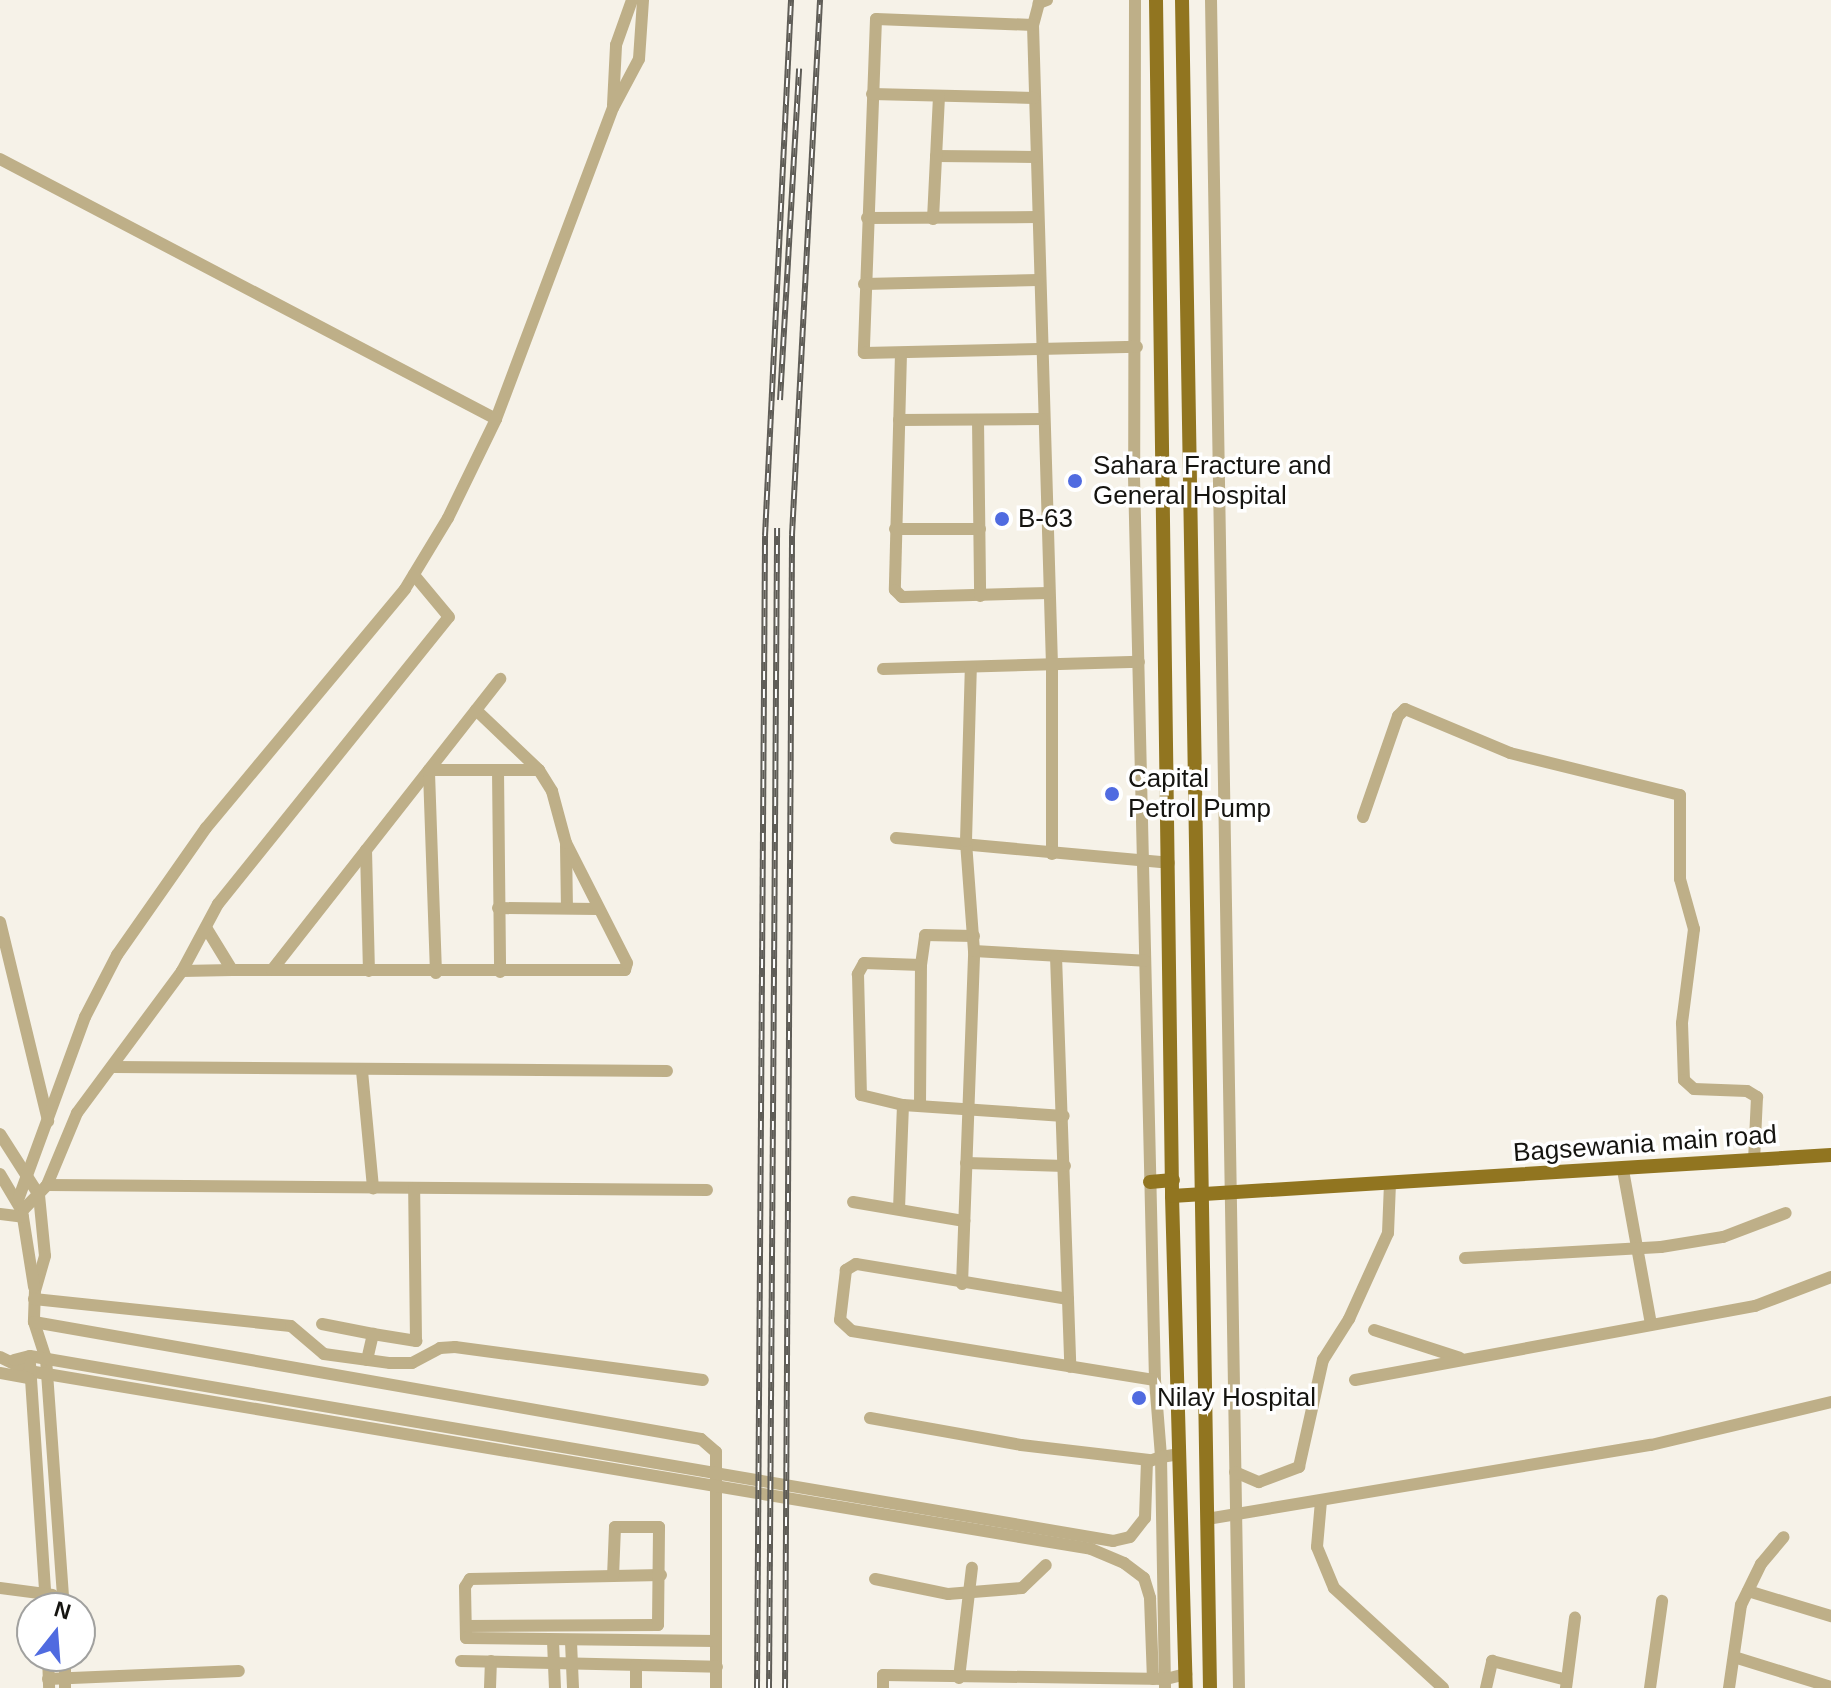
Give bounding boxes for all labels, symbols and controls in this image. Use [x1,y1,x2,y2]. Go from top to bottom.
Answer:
place label: Sahara Fracture and General Hospital [1093,450,1331,512]
marker: Sahara Fracture and General Hospital [1064,470,1086,492]
place label: B-63 [1018,503,1073,535]
marker: B-63 [993,510,1011,528]
place label: Capital Petrol Pump [1128,763,1271,824]
marker: Capital Petrol Pump [1103,785,1121,803]
street label: Bagsewania main road [1512,1119,1778,1169]
place label: Nilay Hospital [1157,1382,1316,1414]
marker: Nilay Hospital [1128,1387,1150,1409]
north arrow [16,1592,96,1672]
text: N [51,1596,74,1625]

